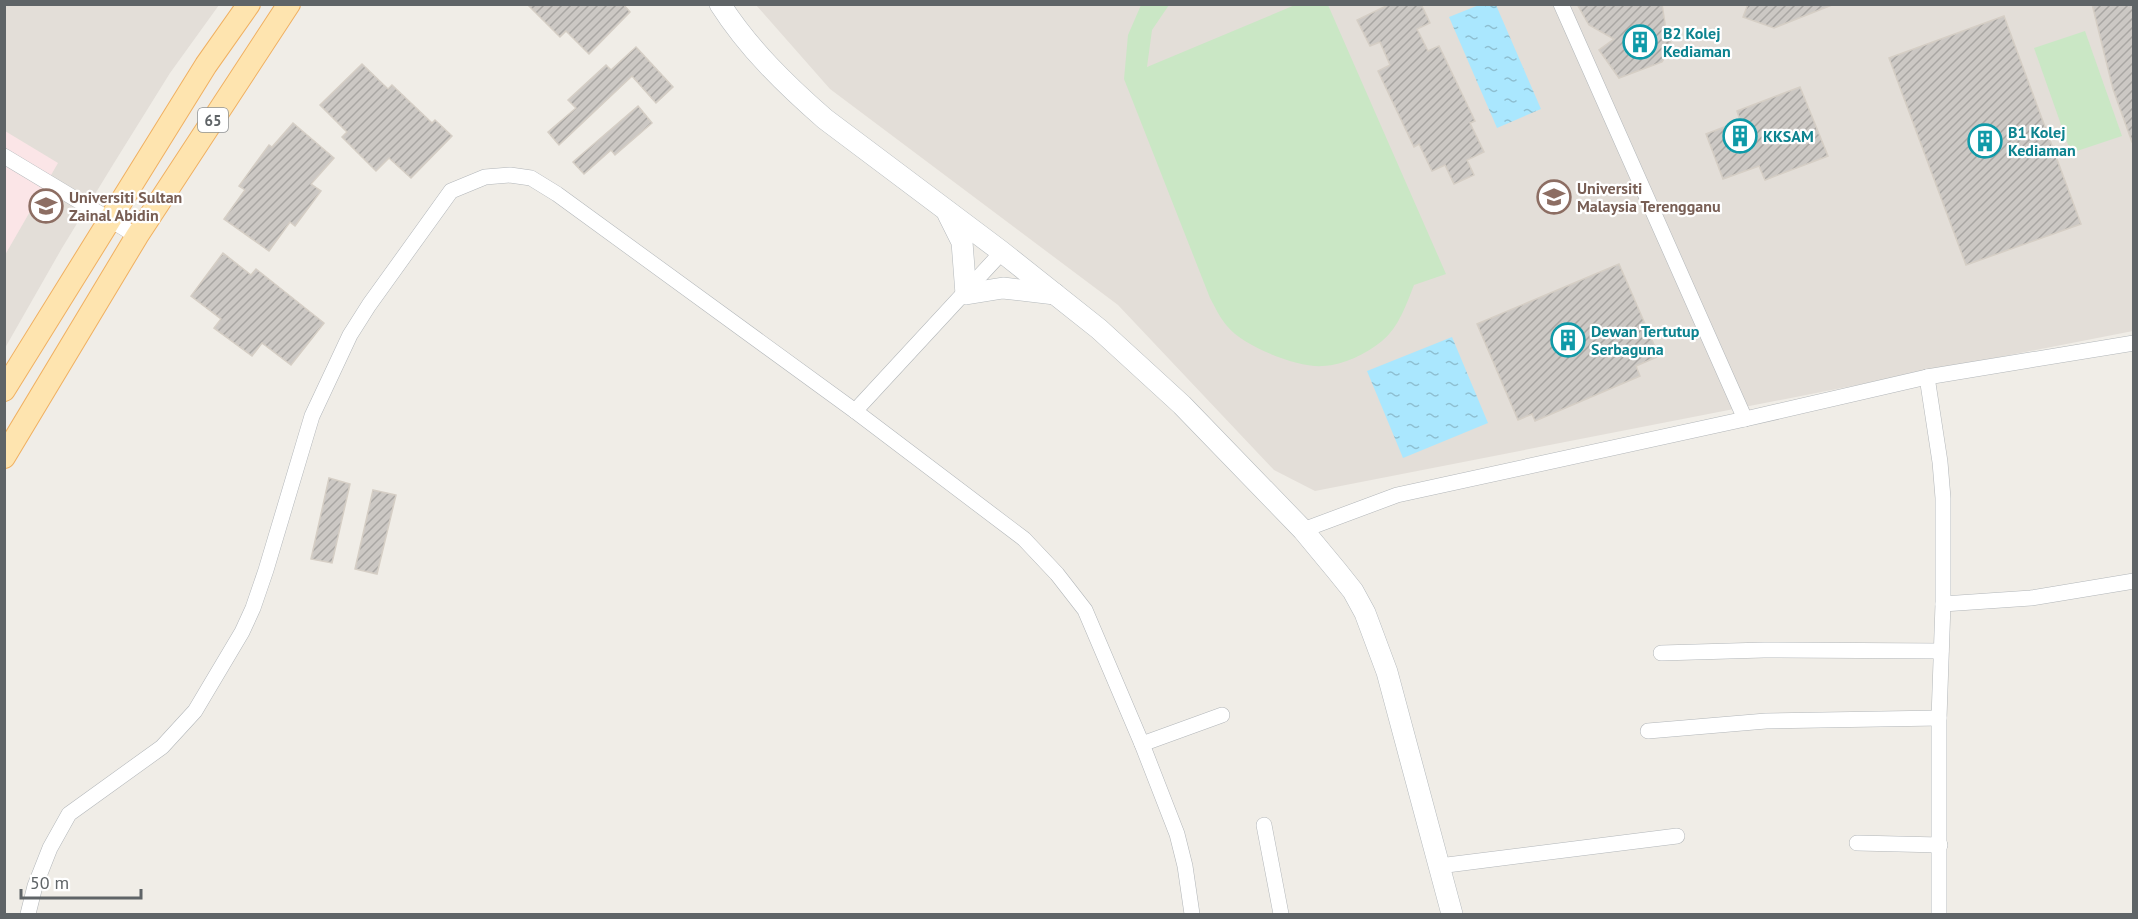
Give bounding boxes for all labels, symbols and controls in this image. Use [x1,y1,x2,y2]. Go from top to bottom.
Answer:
place label: B2 Kolej Kediaman [1663,23,1731,61]
building icon: B2 Kolej Kediaman [1622,24,1658,60]
road number: 65 [198,108,228,132]
building icon: KKSAM [1722,118,1758,154]
place label: B1 Kolej Kediaman [2008,122,2076,160]
building icon: B1 Kolej Kediaman [1967,123,2003,159]
place label: KKSAM [1763,126,1814,146]
place label: Universiti Malaysia Terengganu [1577,178,1721,216]
school or university icon: Universiti Malaysia Terengganu [1536,179,1572,215]
place label: Universiti Sultan Zainal Abidin [69,187,182,225]
school or university icon: Universiti Sultan Zainal Abidin [28,188,64,224]
place label: Dewan Tertutup Serbaguna [1591,321,1700,359]
building icon: Dewan Tertutup Serbaguna [1550,322,1586,358]
scale bar [21,862,141,900]
text: 50 m [30,871,69,894]

